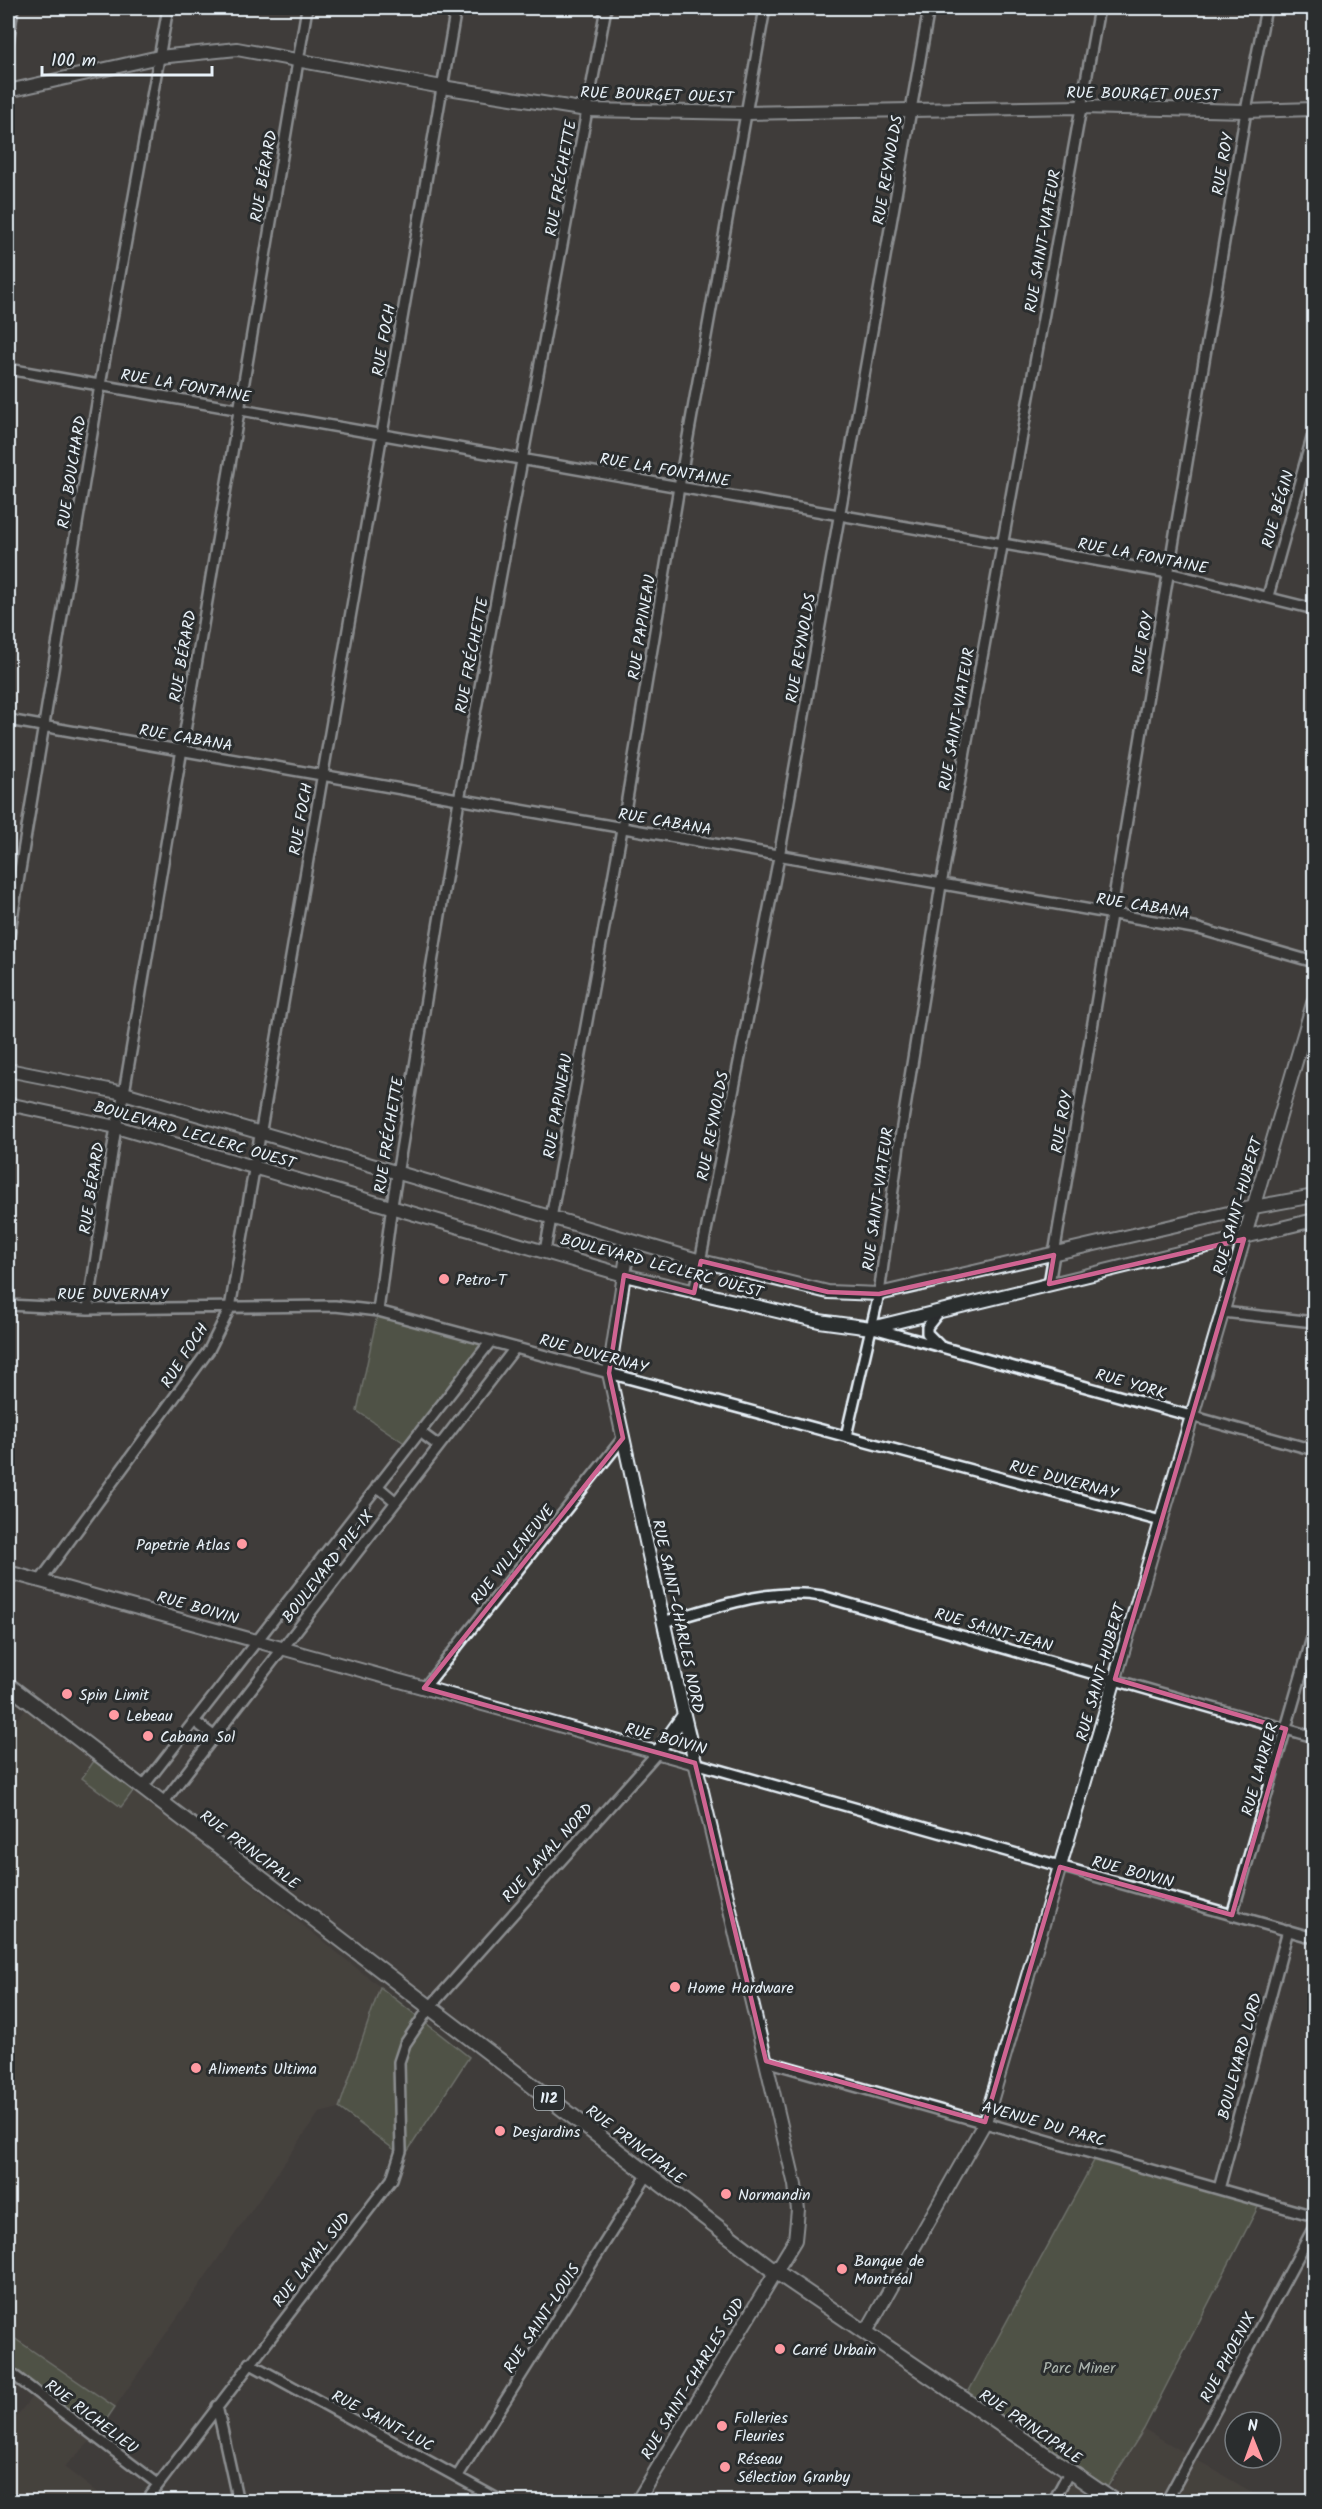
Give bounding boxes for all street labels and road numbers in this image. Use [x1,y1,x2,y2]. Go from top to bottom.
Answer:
street label: RUE BOURGET OUEST [580,80,736,111]
street label: RUE BOURGET OUEST [1066,81,1221,108]
street label: RUE REYNOLDS [867,113,910,227]
street label: RUE FRÉCHETTE [539,117,584,238]
street label: RUE BÉRARD [244,128,285,224]
street label: RUE ROY [1206,130,1241,197]
street label: RUE SAINT-VIATEUR [1019,168,1068,315]
street label: RUE FOCH [366,302,403,378]
street label: RUE LA FONTAINE [119,363,254,410]
street label: RUE BOUCHARD [51,414,94,530]
street label: RUE LA FONTAINE [598,447,733,494]
street label: RUE BÉGIN [1255,467,1302,551]
street label: RUE LA FONTAINE [1076,532,1211,581]
street label: RUE PAPINEAU [622,572,663,682]
street label: RUE REYNOLDS [780,591,823,705]
street label: RUE FRÉCHETTE [449,594,496,716]
street label: RUE BÉRARD [163,608,204,704]
street label: RUE ROY [1126,609,1161,676]
street label: RUE SAINT-VIATEUR [933,646,982,793]
street label: RUE CABANA [137,718,235,759]
street label: RUE FOCH [283,781,320,857]
street label: RUE CABANA [616,802,714,843]
street label: RUE CABANA [1094,887,1192,926]
street label: RUE PAPINEAU [537,1051,580,1161]
street label: RUE REYNOLDS [691,1069,736,1183]
street label: RUE FRÉCHETTE [368,1074,411,1195]
street label: RUE ROY [1045,1088,1080,1155]
street label: BOULEVARD LECLERC OUEST [91,1095,300,1177]
street label: RUE SAINT-VIATEUR [856,1126,901,1273]
street label: RUE SAINT-HUBERT [1207,1133,1270,1278]
street label: RUE BÉRARD [73,1140,112,1236]
street label: BOULEVARD LECLERC OUEST [557,1227,767,1306]
street label: RUE DUVERNAY [57,1282,170,1307]
street label: RUE FOCH [155,1318,216,1393]
street label: RUE DUVERNAY [536,1328,651,1381]
street label: RUE YORK [1092,1362,1169,1407]
street label: RUE DUVERNAY [1006,1454,1121,1507]
street label: RUE VILLENEUVE [465,1499,562,1610]
street label: BOULEVARD PIE-IX [276,1504,381,1629]
street label: RUE SAINT-CHARLES NORD [645,1517,710,1715]
street label: RUE BOIVIN [154,1585,242,1632]
street label: RUE SAINT-HUBERT [1070,1599,1133,1744]
street label: RUE SAINT-JEAN [931,1602,1056,1659]
street label: RUE BOIVIN [622,1717,710,1762]
street label: RUE LAURIER [1235,1720,1286,1819]
street label: RUE LAVAL NORD [496,1798,600,1909]
street label: RUE PRINCIPALE [194,1804,305,1897]
street label: RUE BOIVIN [1089,1850,1177,1895]
street label: BOULEVARD LORD [1212,1990,1269,2123]
road number: 112 [534,2086,564,2110]
street label: AVENUE DU PARC [979,2095,1108,2154]
street label: RUE PRINCIPALE [580,2099,691,2192]
street label: RUE LAVAL SUD [267,2207,357,2313]
street label: RUE SAINT-LOUIS [497,2259,587,2379]
street label: RUE SAINT-CHARLES SUD [635,2293,752,2465]
street label: RUE PHOENIX [1194,2307,1263,2407]
street label: RUE RICHELIEU [39,2374,143,2461]
street label: RUE PRINCIPALE [974,2383,1087,2471]
street label: RUE SAINT-LUC [327,2384,438,2459]

